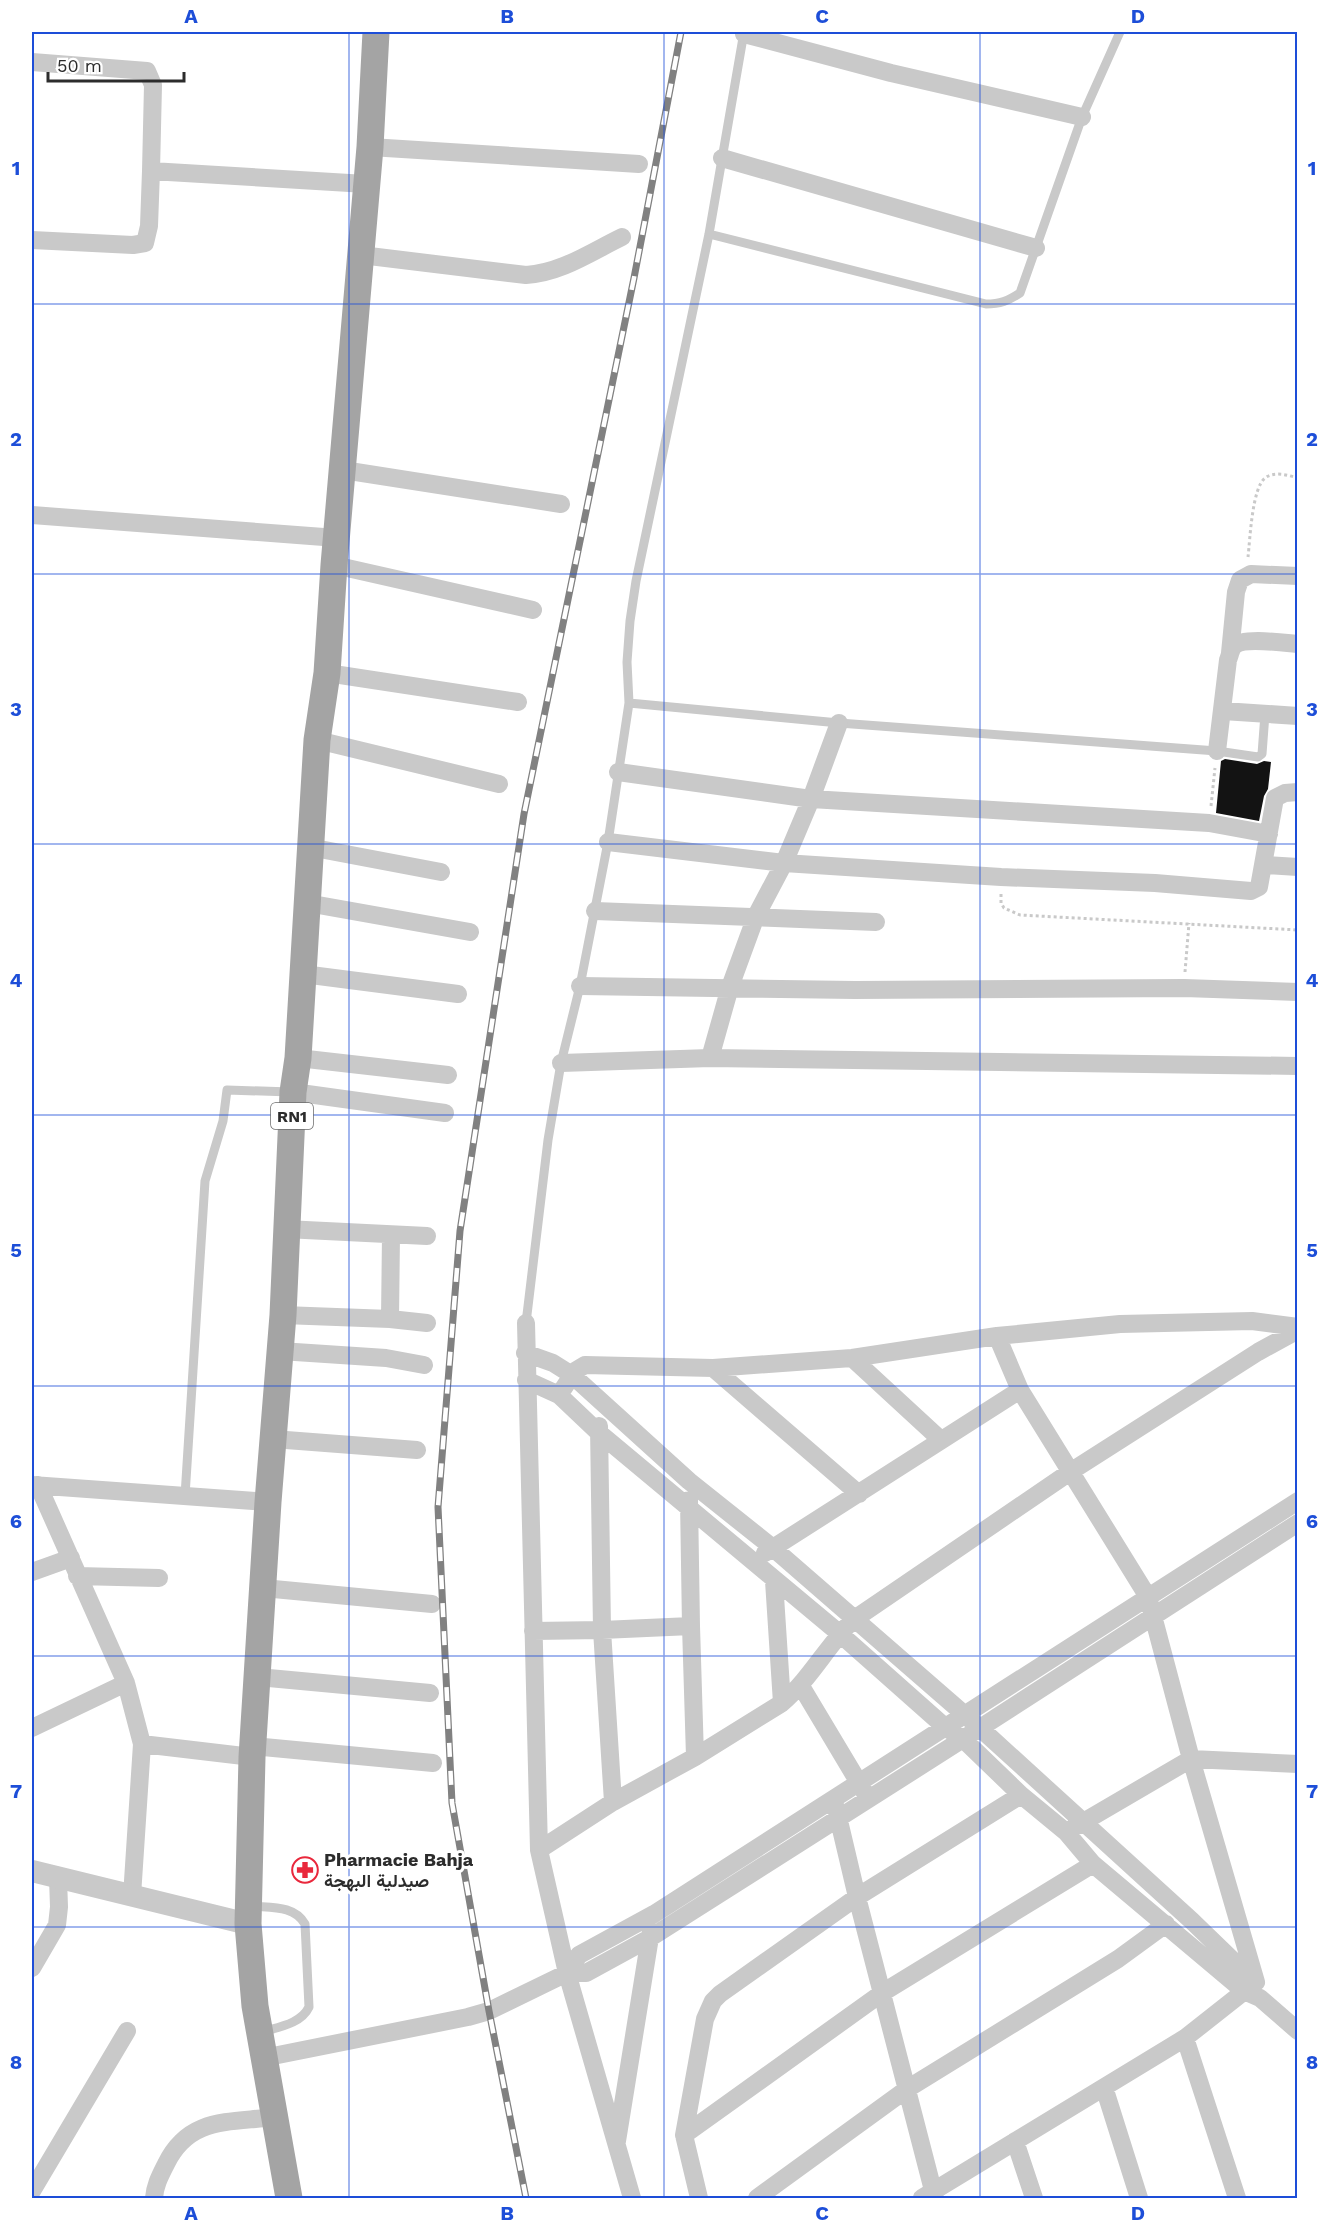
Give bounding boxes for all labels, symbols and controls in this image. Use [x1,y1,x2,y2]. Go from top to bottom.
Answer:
text: A [184,4,198,28]
text: B [500,4,514,28]
text: C [815,4,829,28]
text: D [1131,4,1145,28]
scale bar [48,45,184,83]
text: 50 m [57,55,102,76]
text: 1 [12,156,20,180]
text: 1 [1308,156,1316,180]
text: 2 [10,427,22,451]
text: 2 [1306,427,1318,451]
text: 3 [10,697,22,721]
text: 3 [1306,697,1318,721]
text: 4 [10,968,23,992]
text: 4 [1306,968,1319,992]
road number: RN1 [271,1103,313,1129]
text: 5 [10,1238,22,1262]
text: 5 [1306,1238,1318,1262]
text: 6 [10,1509,22,1533]
text: 6 [1306,1509,1318,1533]
text: 7 [10,1779,22,1803]
text: 7 [1306,1779,1318,1803]
place label: Pharmacie Bahja صيدلية البهجة [324,1849,474,1892]
pharmacy icon: Pharmacie Bahja صيدلية البهجة [290,1855,320,1885]
text: 8 [10,2050,22,2074]
text: 8 [1306,2050,1318,2074]
text: A [184,2201,198,2225]
text: B [500,2201,514,2225]
text: C [815,2201,829,2225]
text: D [1131,2201,1145,2225]

